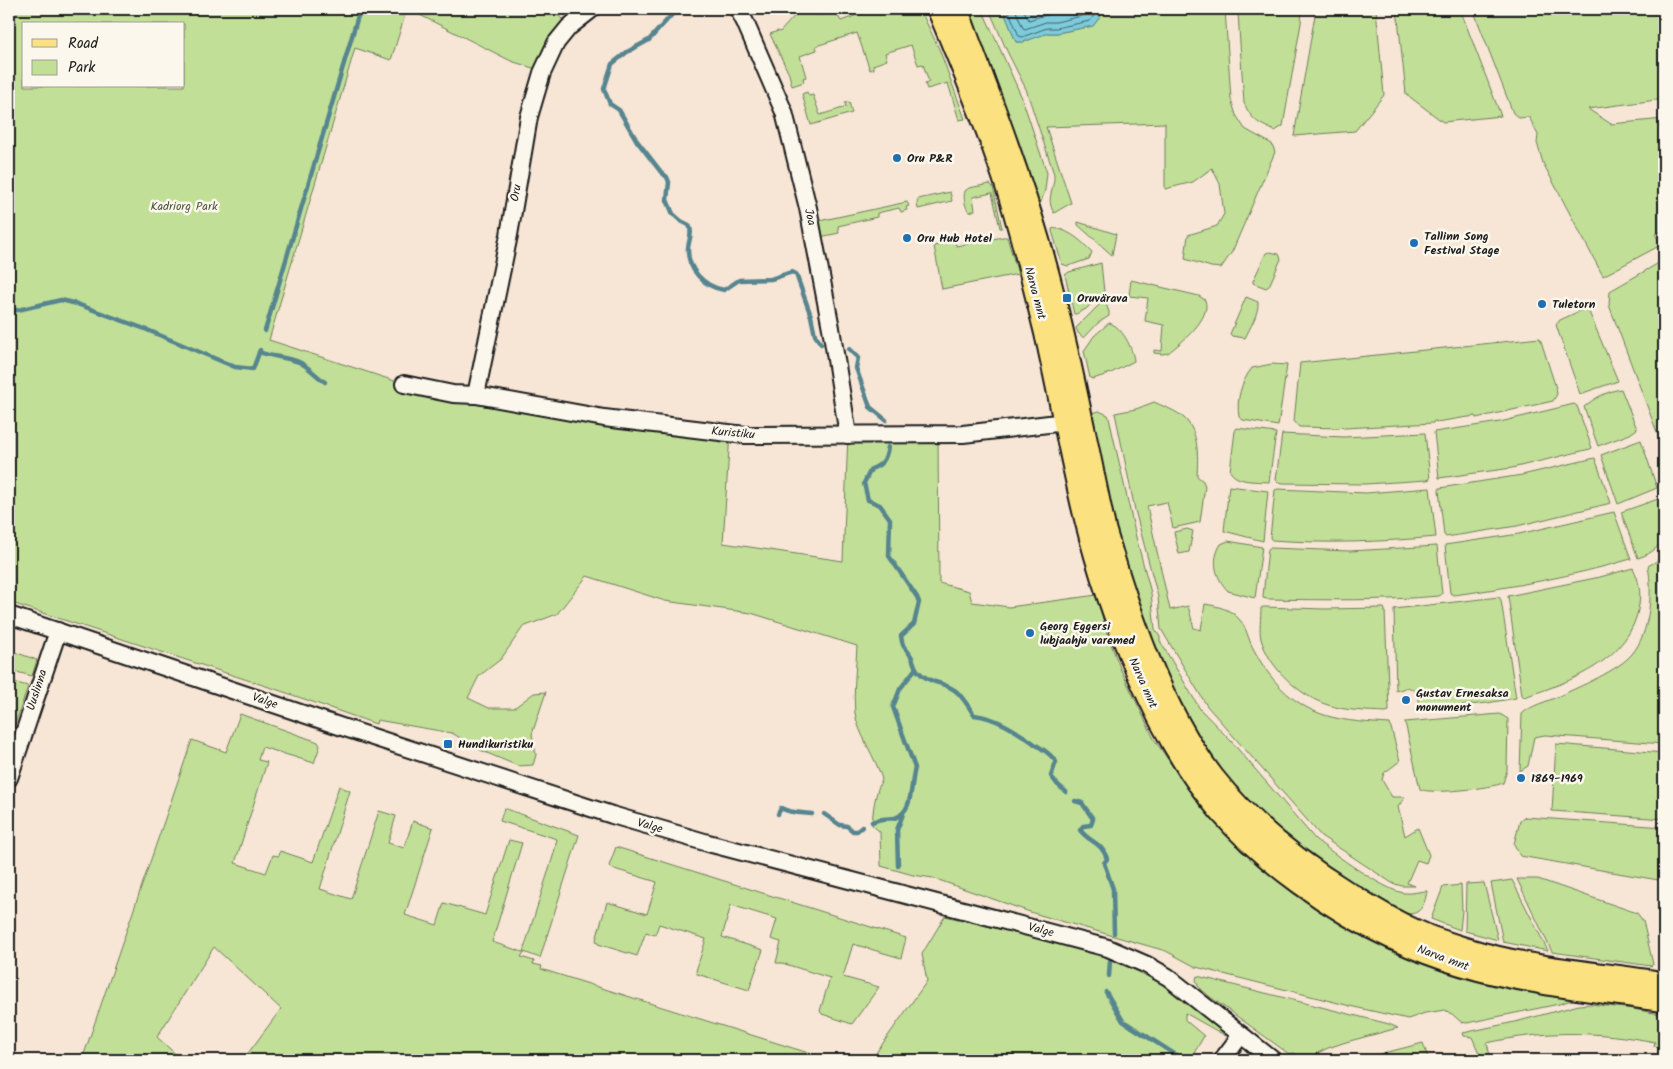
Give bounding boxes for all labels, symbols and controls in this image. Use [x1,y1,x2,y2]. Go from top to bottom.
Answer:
legend [22,22,185,88]
text: Road [68,32,99,56]
text: Park [68,56,96,80]
place label: Oru P&R [907,149,952,168]
marker: Oru P&R [891,152,903,164]
street label: Oru [505,183,527,203]
park label: Kadriorg Park [150,197,218,216]
street label: Joa [799,207,821,227]
place label: Tallinn Song Festival Stage [1424,227,1499,260]
place label: Oru Hub Hotel [917,229,993,248]
marker: Oru Hub Hotel [901,232,913,244]
marker: Tallinn Song Festival Stage [1408,237,1420,249]
street label: Narva mnt [1019,265,1051,322]
place label: Oruvärava [1077,289,1128,308]
marker: Oruvärava [1061,292,1073,304]
place label: Tuletorn [1552,295,1596,314]
marker: Tuletorn [1536,298,1548,310]
street label: Kuristiku [710,422,756,444]
place label: Georg Eggersi lubjaahju varemed [1040,617,1136,650]
marker: Georg Eggersi lubjaahju varemed [1024,627,1036,639]
street label: Narva mnt [1123,655,1163,712]
street label: Uuslinna [21,667,53,713]
place label: Gustav Ernesaksa monument [1416,684,1509,717]
street label: Valge [250,688,281,714]
marker: Gustav Ernesaksa monument [1400,694,1412,706]
place label: Hundikuristiku [458,735,533,754]
marker: Hundikuristiku [442,738,454,750]
place label: 1869-1969 [1531,769,1583,788]
marker: 1869-1969 [1515,772,1527,784]
street label: Valge [635,813,666,839]
street label: Valge [1026,917,1057,943]
street label: Narva mnt [1414,940,1472,976]

